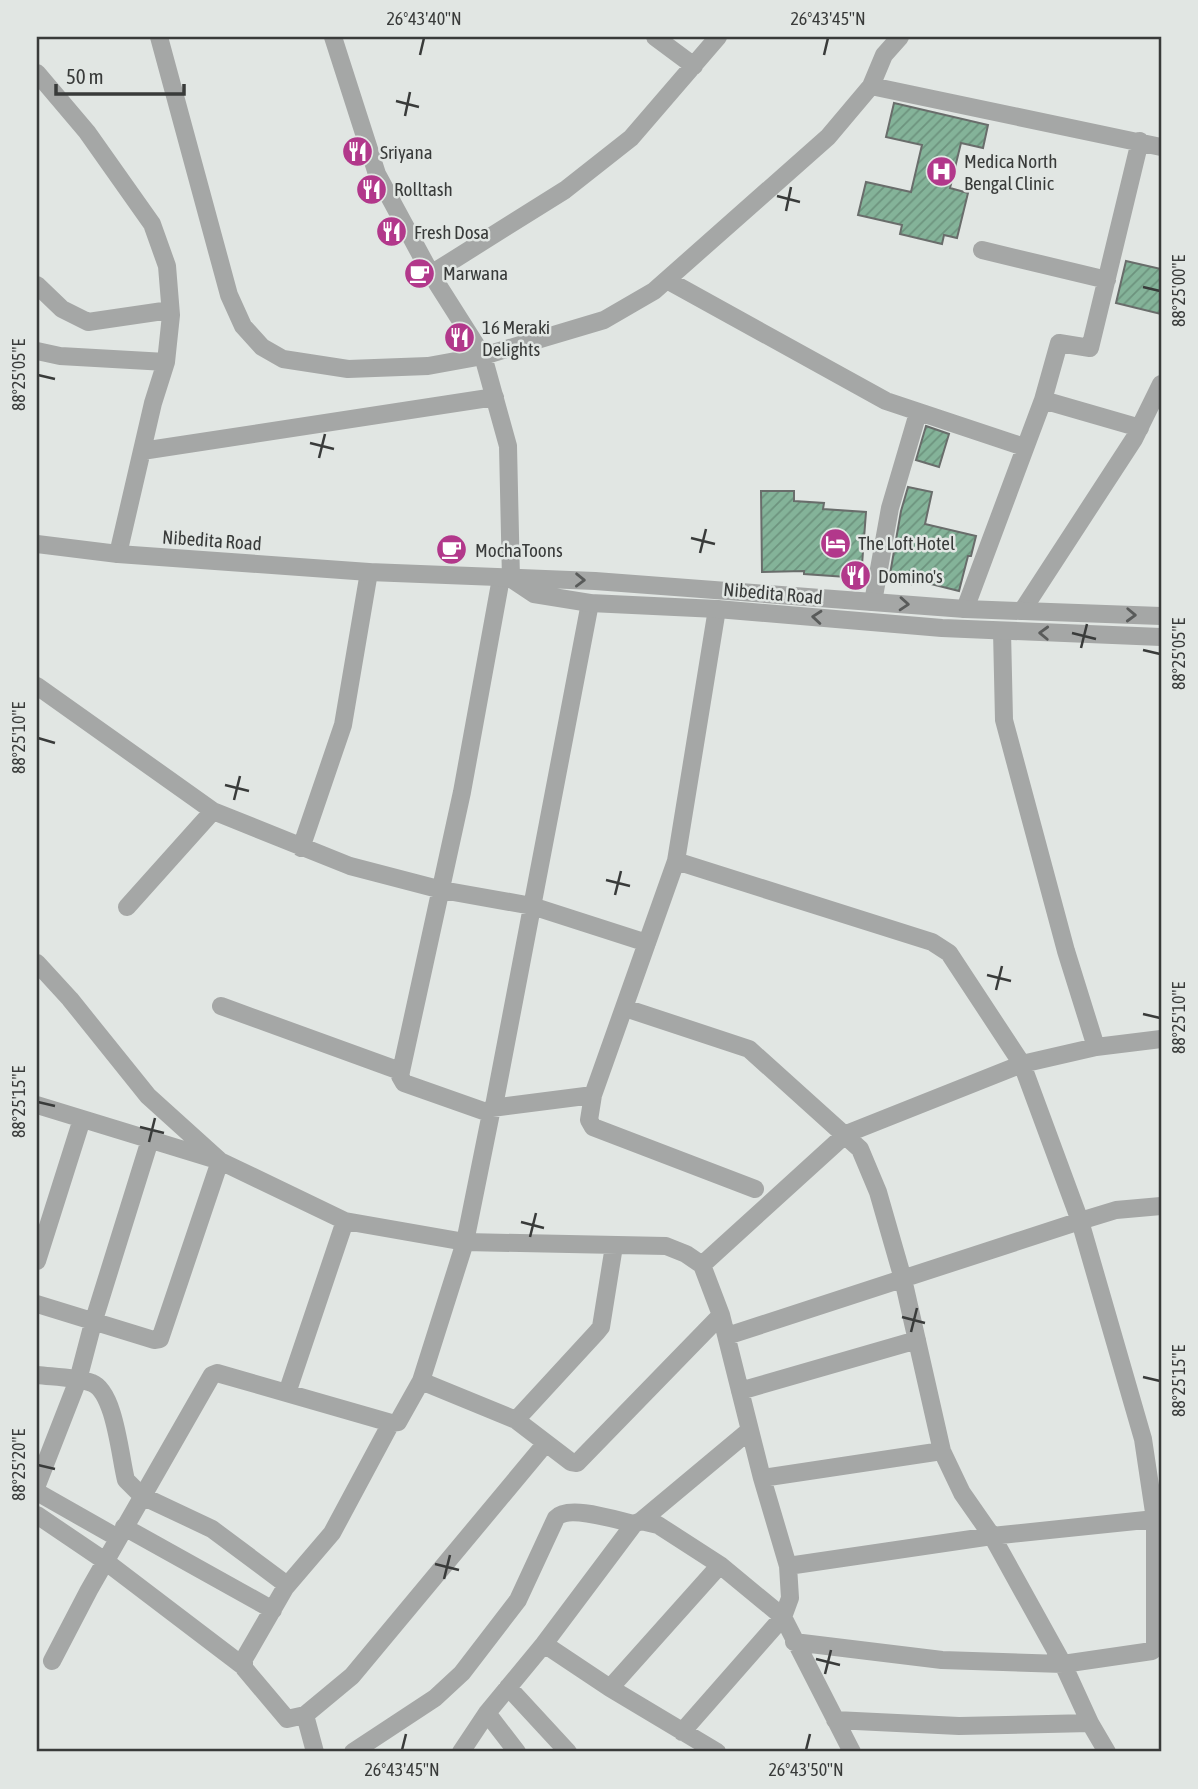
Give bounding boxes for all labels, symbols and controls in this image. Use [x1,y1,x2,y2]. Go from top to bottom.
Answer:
text: 26°43'40"N [386,8,462,29]
text: 26°43'45"N [790,8,866,29]
scale bar [56,52,184,96]
text: 50 m [66,64,104,88]
restaurant icon: Sriyana [340,135,374,169]
place label: Sriyana [380,141,432,163]
place label: Medica North Bengal Clinic [964,150,1057,194]
hospital icon: Medica North Bengal Clinic [924,155,958,189]
restaurant icon: Rolltash [354,172,388,206]
place label: Rolltash [394,178,453,200]
restaurant icon: Fresh Dosa [374,215,408,249]
place label: Fresh Dosa [414,221,489,243]
text: 88°25'00"E [1168,255,1189,327]
cafe icon: Marwana [403,256,437,290]
place label: Marwana [443,262,508,284]
place label: 16 Meraki Delights [482,316,550,360]
restaurant icon: 16 Meraki Delights [442,321,476,355]
text: 88°25'05"E [8,339,29,411]
street label: Nibedita Road [162,526,262,554]
hotel icon: The Loft Hotel [818,526,852,560]
place label: The Loft Hotel [858,532,955,554]
cafe icon: MochaToons [435,533,469,567]
place label: MochaToons [475,539,563,561]
restaurant icon: Domino's [838,559,872,593]
place label: Domino's [878,565,943,587]
one-way arrow [575,572,585,588]
street label: Nibedita Road [722,578,824,608]
one-way arrow [899,596,910,611]
one-way arrow [1126,607,1137,622]
one-way arrow [811,610,822,625]
text: 88°25'05"E [1168,618,1189,690]
one-way arrow [1038,625,1049,640]
text: 88°25'10"E [8,702,29,774]
text: 88°25'10"E [1168,982,1189,1054]
text: 88°25'15"E [8,1066,29,1138]
text: 88°25'15"E [1168,1345,1189,1417]
text: 88°25'20"E [8,1429,29,1501]
text: 26°43'45"N [364,1759,440,1780]
text: 26°43'50"N [768,1759,844,1780]

